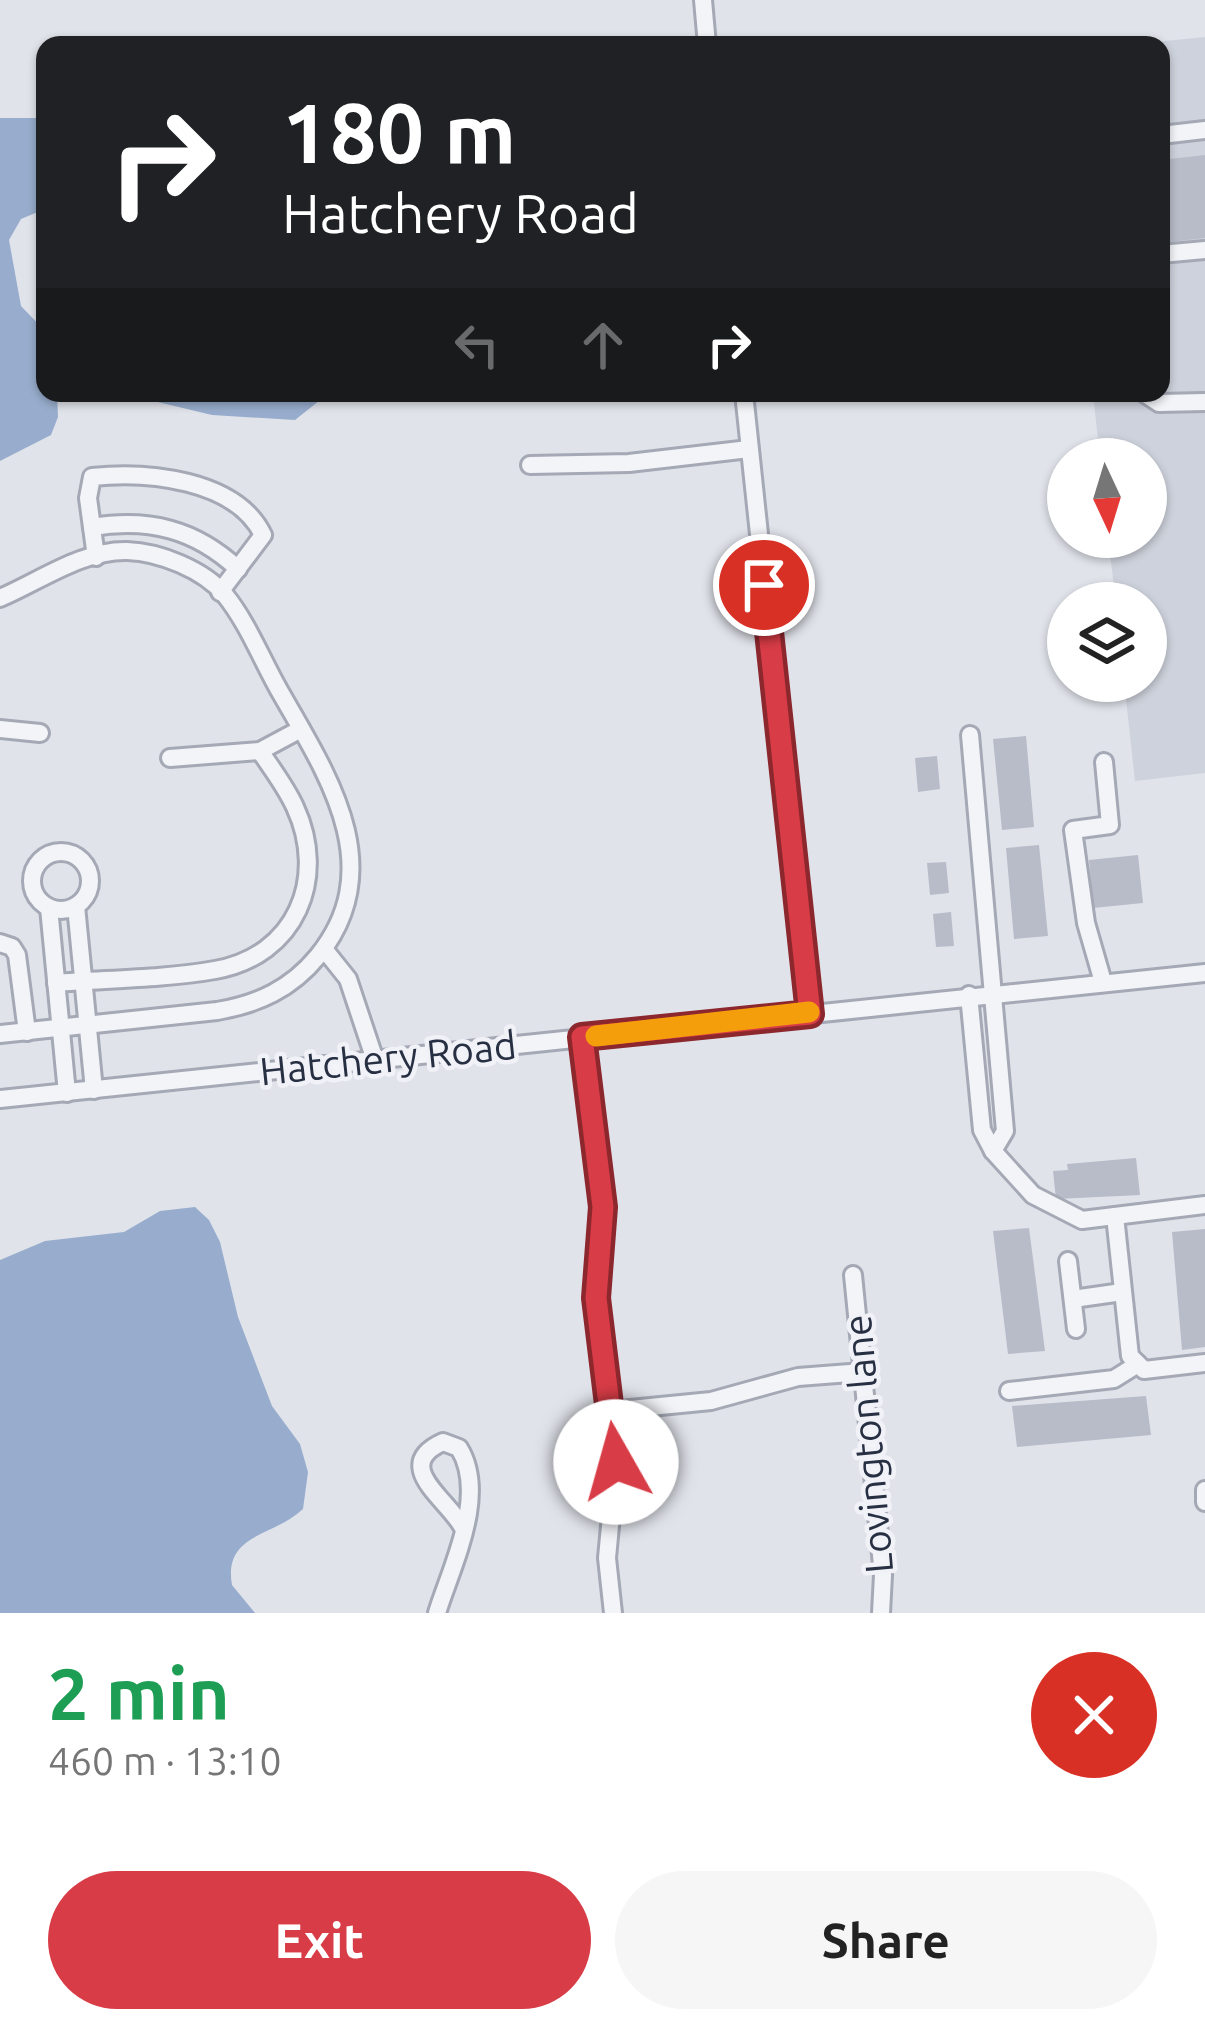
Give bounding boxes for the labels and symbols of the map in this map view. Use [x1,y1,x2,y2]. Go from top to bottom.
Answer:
north arrow [1047,438,1167,558]
pin [713,534,815,636]
street label: Hatchery Road [258,1023,518,1092]
street label: Lovington lane [835,1313,900,1575]
position arrow [553,1399,679,1525]

